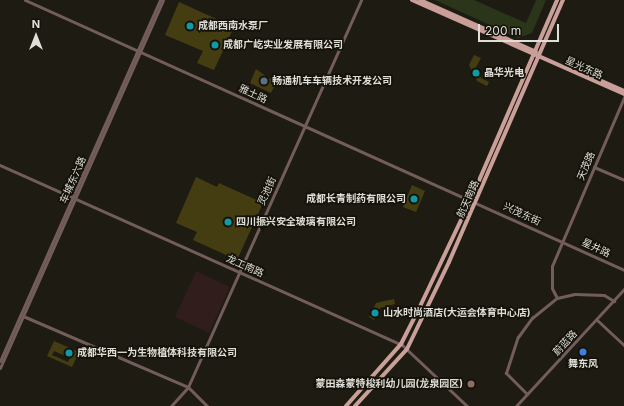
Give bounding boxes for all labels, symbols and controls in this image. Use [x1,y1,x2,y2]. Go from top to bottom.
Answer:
north arrow [16,16,56,56]
scale bar [480,16,561,42]
text: N [32,17,40,31]
place label: 成都西南水泵厂 [198,20,268,32]
marker: 成都西南水泵厂 [185,21,195,31]
text: 200 m [485,23,521,38]
place label: 成都广屹实业发展有限公司 [223,39,343,51]
marker: 成都广屹实业发展有限公司 [210,40,220,50]
street label: 星光东路 [563,54,605,82]
place label: 晶华光电 [484,67,524,79]
marker: 晶华光电 [471,68,481,78]
place label: 畅通机车车辆技术开发公司 [272,75,392,87]
marker: 畅通机车车辆技术开发公司 [259,76,269,86]
street label: 雅土路 [237,82,269,106]
street label: 天茂路 [575,150,597,182]
street label: 车城东六路 [57,155,89,205]
street label: 灵池街 [255,175,279,207]
street label: 航天南路 [454,178,482,220]
place label: 成都长青制药有限公司 [306,193,406,205]
marker: 成都长青制药有限公司 [409,194,419,204]
street label: 兴茂东街 [501,200,543,228]
place label: 四川振兴安全玻璃有限公司 [236,216,356,228]
marker: 四川振兴安全玻璃有限公司 [223,217,233,227]
street label: 星井路 [580,236,612,260]
street label: 龙工南路 [224,252,266,280]
place label: 山水时尚酒店(大运会体育中心店) [383,307,531,319]
marker: 山水时尚酒店(大运会体育中心店) [370,308,380,318]
street label: 蔚蓝路 [550,328,580,358]
place label: 成都华西一为生物植体科技有限公司 [77,347,237,359]
marker: 舞东风 [578,347,588,357]
marker: 成都华西一为生物植体科技有限公司 [64,348,74,358]
place label: 舞东风 [568,358,598,370]
place label: 蒙田森蒙特梭利幼儿园(龙泉园区) [315,378,463,390]
marker: 蒙田森蒙特梭利幼儿园(龙泉园区) [466,379,476,389]

